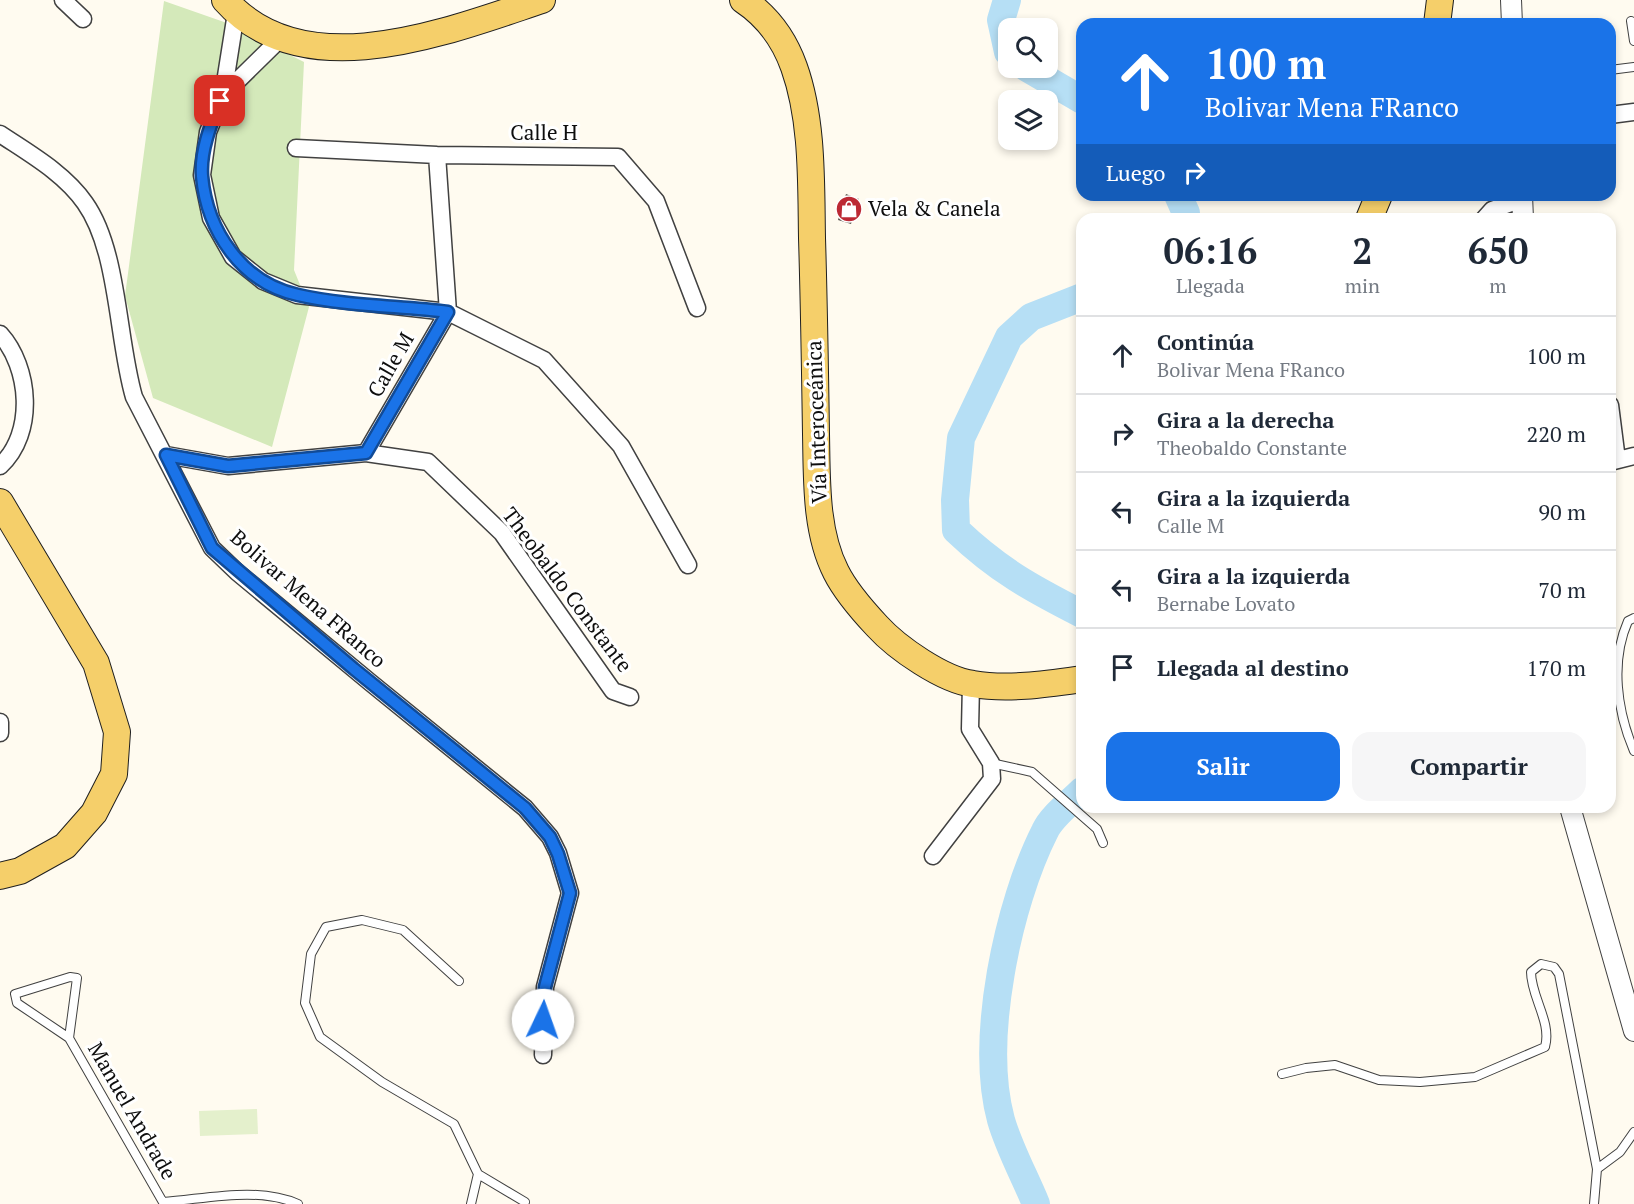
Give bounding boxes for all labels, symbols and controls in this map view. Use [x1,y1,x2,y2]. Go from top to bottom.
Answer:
map controls [998,18,1058,150]
button: search [998,18,1058,78]
text: 100 m [1205,35,1326,91]
icon: ahead [1106,42,1184,120]
pin [194,75,245,126]
icon: arrive [203,84,236,117]
text: Bolivar Mena FRanco [1205,89,1459,125]
button: layers [998,90,1058,150]
street label: Calle H [510,118,578,146]
icon: right [1178,156,1211,189]
text: Luego [1106,158,1166,187]
shop icon: Vela & Canela [834,194,864,224]
place label: Vela & Canela [868,194,1001,222]
text: 06:16 [1164,227,1257,274]
text: 2 [1352,227,1373,274]
text: 650 [1467,227,1528,274]
text: Llegada [1176,272,1245,299]
text: min [1345,272,1380,299]
text: m [1489,272,1507,299]
street label: Calle M [360,327,420,402]
text: Continúa [1157,327,1254,356]
icon: ahead [1106,339,1139,372]
street label: Vía Interoceánica [799,340,833,504]
text: 100 m [1526,341,1586,370]
text: Bolivar Mena FRanco [1157,356,1345,383]
text: Gira a la derecha [1157,405,1335,434]
icon: right [1106,417,1139,450]
text: 220 m [1526,419,1586,448]
text: Theobaldo Constante [1157,434,1347,461]
text: Gira a la izquierda [1157,483,1350,512]
icon: left [1106,495,1139,528]
text: 90 m [1538,497,1586,526]
street label: Theobaldo Constante [497,501,639,678]
text: Calle M [1157,512,1224,539]
street label: Bolivar Mena FRanco [225,523,392,674]
text: Gira a la izquierda [1157,561,1350,590]
icon: left [1106,573,1139,606]
text: 70 m [1538,575,1586,604]
text: Bernabe Lovato [1157,590,1295,617]
icon: arrive [1106,651,1139,684]
text: Llegada al destino [1157,653,1349,682]
text: 170 m [1526,653,1586,682]
button: Salir [1106,732,1340,801]
button: Compartir [1352,732,1586,801]
position arrow [511,988,575,1052]
street label: Manuel Andrade [82,1037,184,1184]

